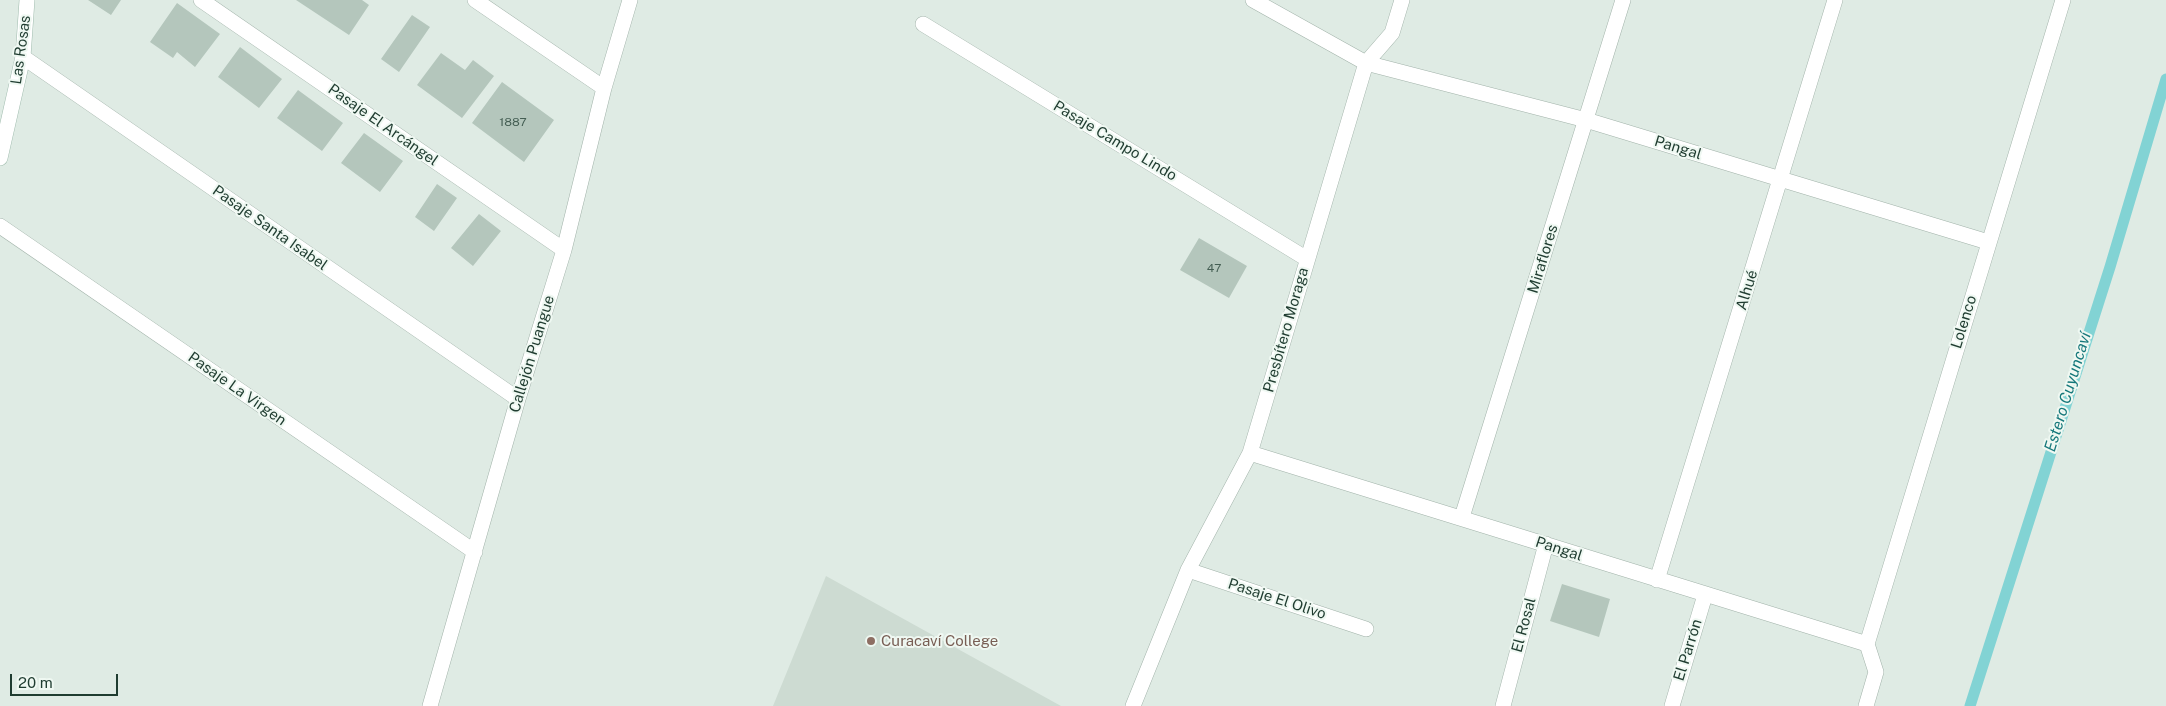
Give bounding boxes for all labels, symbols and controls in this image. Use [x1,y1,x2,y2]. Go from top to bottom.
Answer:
street label: Las Rosas [7,14,35,86]
street label: Pasaje El Arcángel [324,80,442,170]
street label: Pasaje Campo Lindo [1050,97,1180,185]
house number: 1887 [499,115,527,129]
street label: Pangal [1652,132,1704,164]
street label: Pasaje Santa Isabel [209,182,331,274]
street label: Miraflores [1524,222,1562,296]
house number: 47 [1207,261,1221,275]
street label: Presbítero Moraga [1260,266,1312,394]
street label: Alhué [1732,268,1762,312]
street label: Callejón Puangue [506,293,558,415]
street label: Lolenco [1947,293,1981,351]
water label: Estero Cuyuncaví [2041,330,2095,454]
street label: Pasaje La Virgen [184,348,290,430]
street label: Pangal [1533,533,1585,565]
street label: Pasaje El Olivo [1226,575,1328,623]
street label: El Rosal [1508,596,1540,654]
street label: El Parrón [1670,617,1706,683]
place label: Curacaví College [881,632,998,650]
marker: Curacaví College [865,635,877,647]
scale bar [12,664,120,696]
text: 20 m [18,674,53,691]

